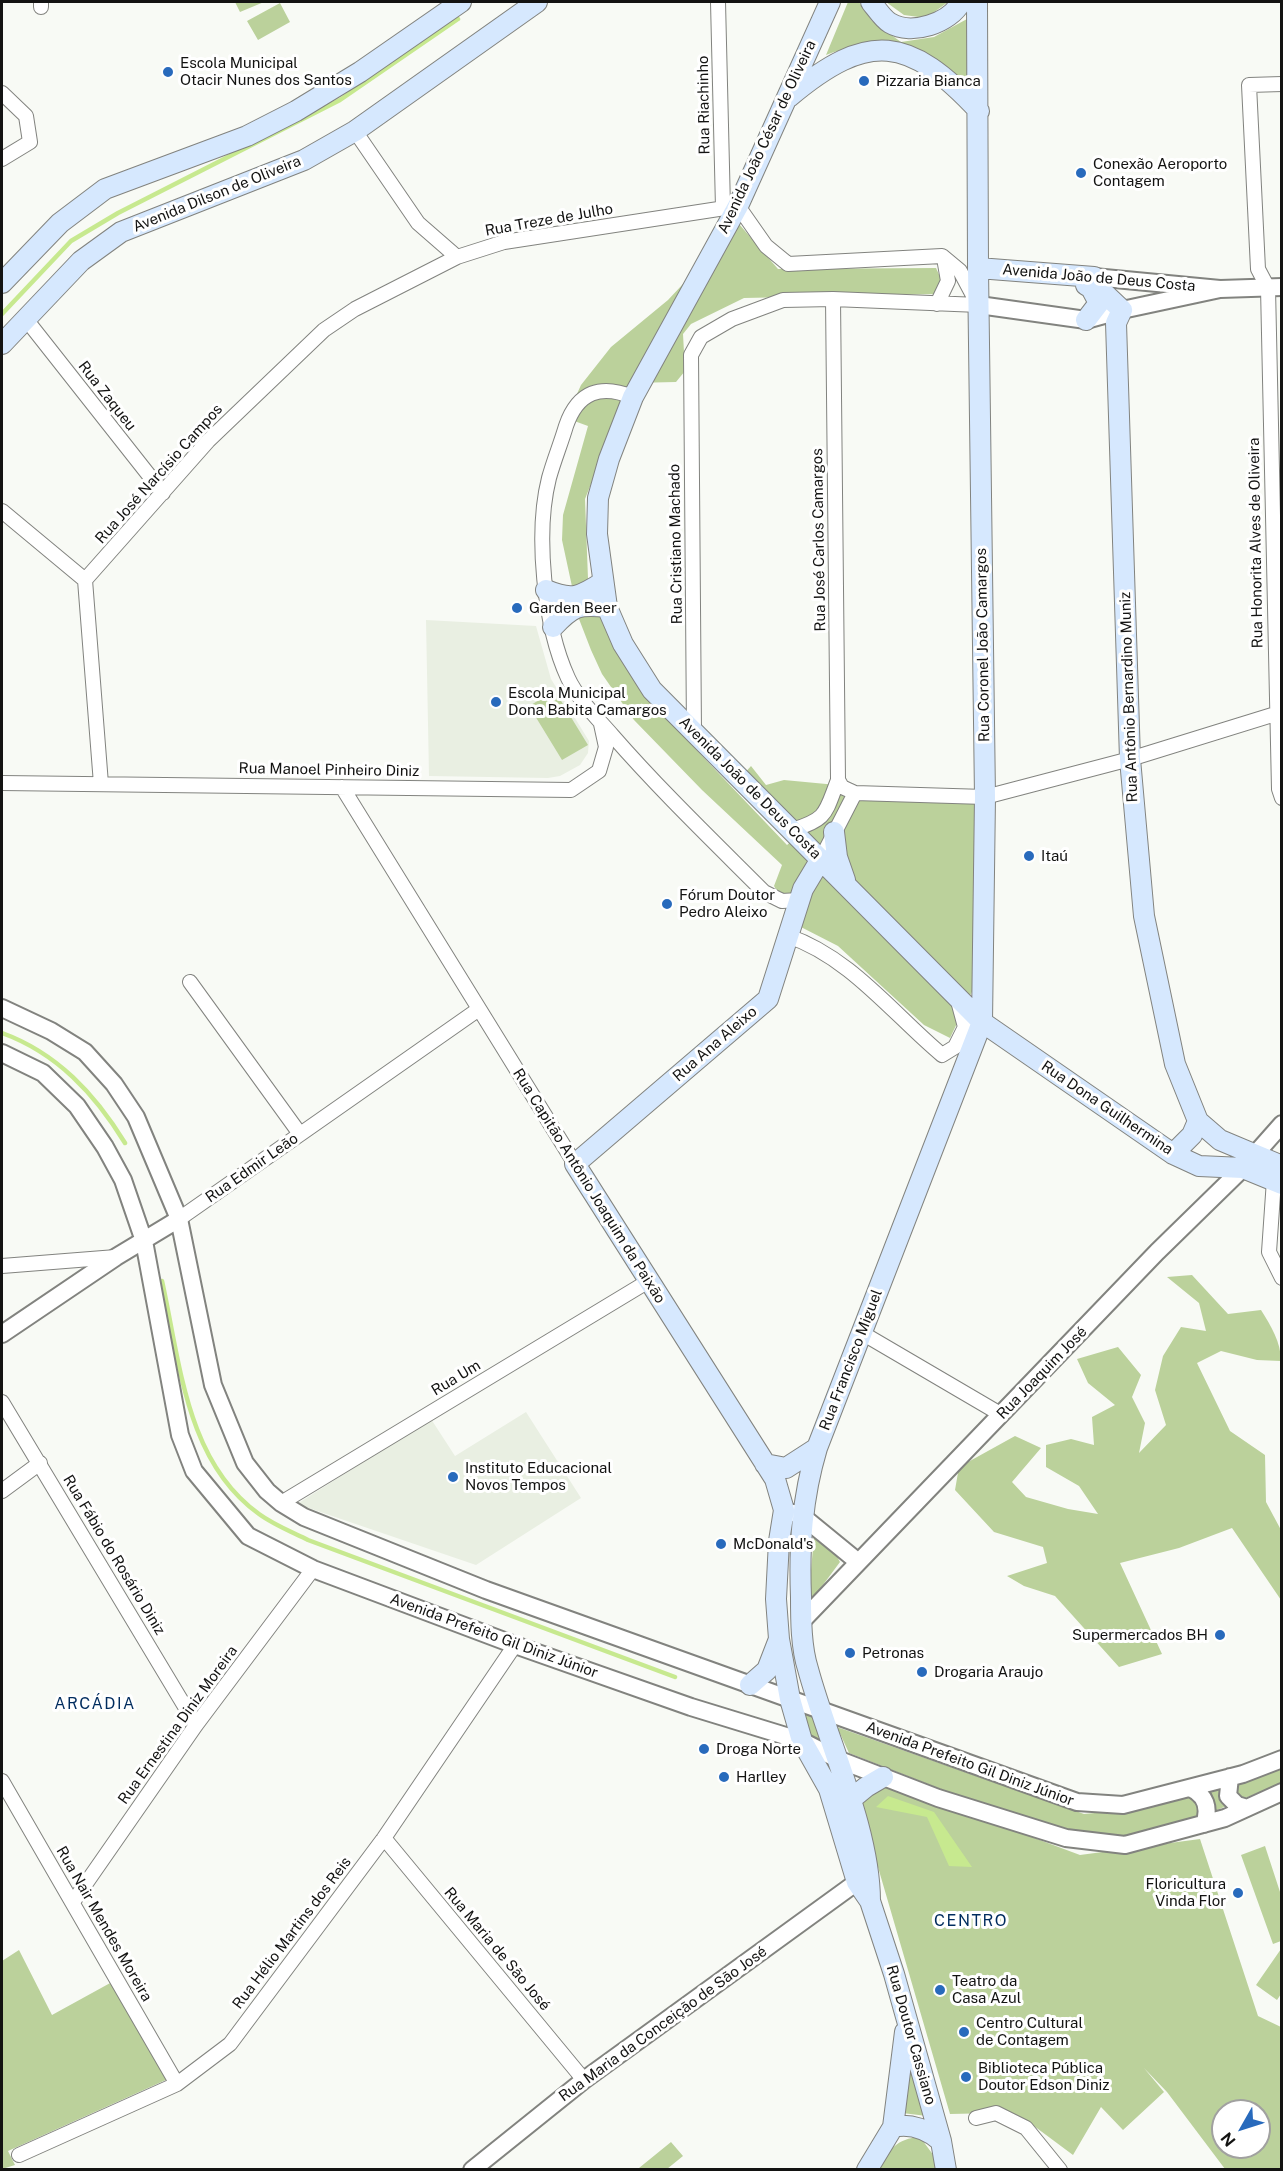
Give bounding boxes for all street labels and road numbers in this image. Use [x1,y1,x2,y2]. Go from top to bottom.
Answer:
street label: Avenida João César de Oliveira [714,37,820,237]
street label: Rua Riachinho [694,55,714,155]
street label: Avenida Dilson de Oliveira [130,152,304,236]
street label: Rua Treze de Julho [484,200,614,240]
street label: Avenida João de Deus Costa [1002,261,1196,295]
street label: Rua Zaqueu [74,358,140,434]
street label: Rua José Narcísio Campos [92,401,226,547]
street label: Rua Honorita Alves de Oliveira [1245,437,1267,649]
street label: Rua José Carlos Camargos [808,448,830,632]
street label: Rua Cristiano Machado [666,464,686,624]
street label: Rua Coronel João Camargos [972,548,994,742]
street label: Rua Antônio Bernardino Muniz [1116,591,1142,803]
street label: Avenida João de Deus Costa [675,713,825,863]
street label: Rua Manoel Pinheiro Diniz [239,759,419,781]
street label: Rua Ana Aleixo [669,1003,761,1085]
street label: Rua Dona Guilhermina [1038,1057,1176,1159]
street label: Rua Capitão Antônio Joaquim da Paixão [509,1065,669,1307]
street label: Rua Edmir Leão [202,1129,302,1207]
street label: Rua Francisco Miguel [816,1287,886,1433]
street label: Rua Joaquim José [993,1323,1091,1423]
street label: Rua Um [428,1356,484,1400]
street label: Rua Fábio do Rosário Diniz [59,1472,169,1638]
street label: Avenida Prefeito Gil Diniz Júnior [388,1590,600,1682]
street label: Rua Ernestina Diniz Moreira [114,1642,242,1808]
street label: Avenida Prefeito Gil Diniz Júnior [864,1718,1076,1810]
street label: Rua Nair Mendes Moreira [52,1843,156,2005]
street label: Rua Hélio Martins dos Reis [229,1853,355,2013]
street label: Rua Maria de São José [440,1884,554,2014]
street label: Rua Maria da Conceição de São José [555,1942,771,2106]
street label: Rua Doutor Cassiano [882,1963,940,2107]

